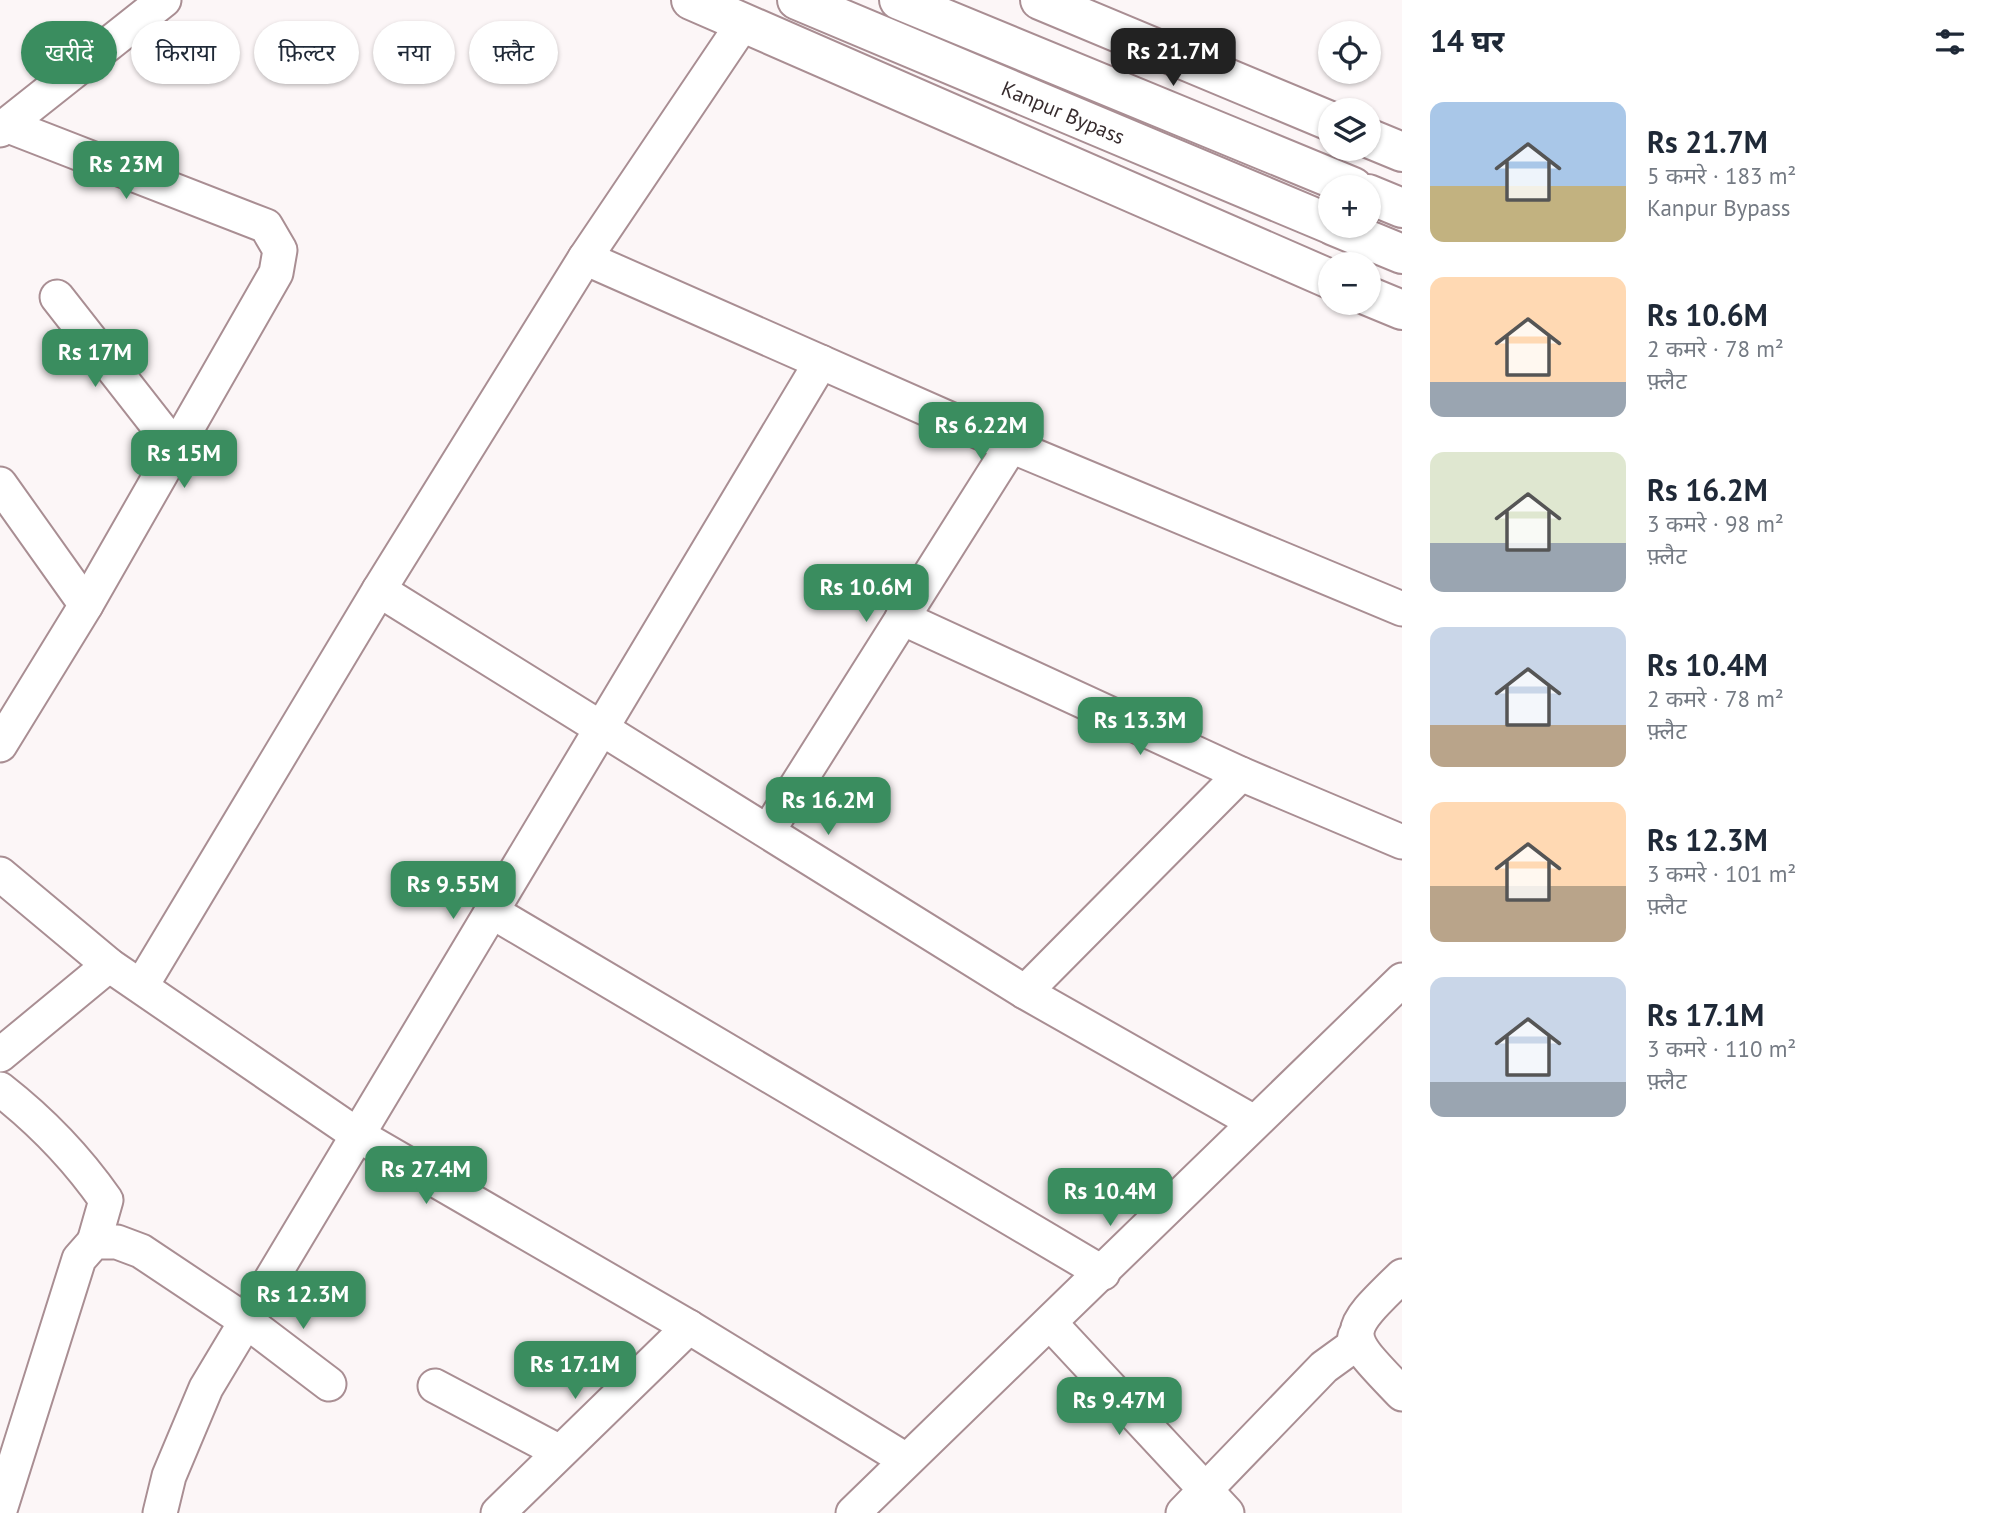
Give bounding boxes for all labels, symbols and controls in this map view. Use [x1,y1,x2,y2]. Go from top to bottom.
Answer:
chip: खरीदें [21,21,117,84]
chip: किराया [131,21,240,84]
chip: फ़िल्टर [254,21,359,84]
chip: नया [373,21,455,84]
chip: फ़्लैट [469,21,558,84]
map controls [1318,21,1381,315]
button: locate [1318,21,1381,84]
text: 14 घर [1430,21,1504,60]
icon: filters [1931,23,1969,61]
pin: Rs 21.7M [1101,28,1245,88]
text: Rs 21.7M [1127,36,1219,65]
street label: Kanpur Bypass [998,74,1129,150]
button: layers [1318,98,1381,161]
text: Rs 21.7M [1647,122,1768,161]
icon: home [1486,130,1570,214]
pin: Rs 23M [69,142,183,201]
text: Rs 23M [89,149,163,178]
text: 5 कमरे · 183 m² [1647,161,1796,190]
button: + [1318,175,1381,238]
text: Kanpur Bypass [1647,193,1791,222]
button: − [1318,252,1381,315]
text: Rs 10.6M [1647,295,1768,334]
icon: home [1486,305,1570,389]
pin: Rs 17M [38,330,152,389]
text: 2 कमरे · 78 m² [1647,334,1784,363]
text: Rs 17M [58,337,132,366]
text: फ़्लैट [1647,366,1687,395]
pin: Rs 6.22M [909,402,1053,462]
text: Rs 6.22M [935,410,1027,439]
pin: Rs 15M [127,430,241,490]
text: Rs 15M [147,438,221,467]
text: Rs 16.2M [1647,470,1768,509]
icon: home [1486,480,1570,564]
text: 3 कमरे · 98 m² [1647,509,1784,538]
text: फ़्लैट [1647,541,1687,570]
pin: Rs 10.6M [794,564,938,624]
text: Rs 10.6M [820,572,912,601]
text: Rs 10.4M [1647,645,1768,684]
icon: home [1486,655,1570,739]
text: 2 कमरे · 78 m² [1647,684,1784,713]
pin: Rs 13.3M [1068,698,1212,757]
text: Rs 13.3M [1094,705,1186,734]
text: फ़्लैट [1647,716,1687,745]
pin: Rs 16.2M [756,778,900,837]
text: Rs 16.2M [782,785,874,814]
text: Rs 12.3M [1647,820,1768,859]
icon: home [1486,830,1570,914]
text: 3 कमरे · 101 m² [1647,859,1796,888]
pin: Rs 9.55M [381,862,525,921]
text: Rs 9.55M [407,869,499,898]
text: फ़्लैट [1647,891,1687,920]
text: Rs 17.1M [1647,995,1764,1034]
icon: home [1486,1005,1570,1089]
text: 3 कमरे · 110 m² [1647,1034,1796,1063]
text: फ़्लैट [1647,1066,1687,1095]
pin: Rs 27.4M [354,1146,498,1206]
text: Rs 27.4M [381,1154,471,1183]
pin: Rs 10.4M [1038,1168,1182,1228]
text: Rs 10.4M [1064,1176,1156,1205]
pin: Rs 12.3M [231,1272,375,1331]
text: Rs 12.3M [257,1279,349,1308]
pin: Rs 17.1M [503,1342,647,1401]
text: Rs 17.1M [530,1349,620,1378]
pin: Rs 9.47M [1047,1378,1191,1437]
text: Rs 9.47M [1073,1385,1165,1414]

